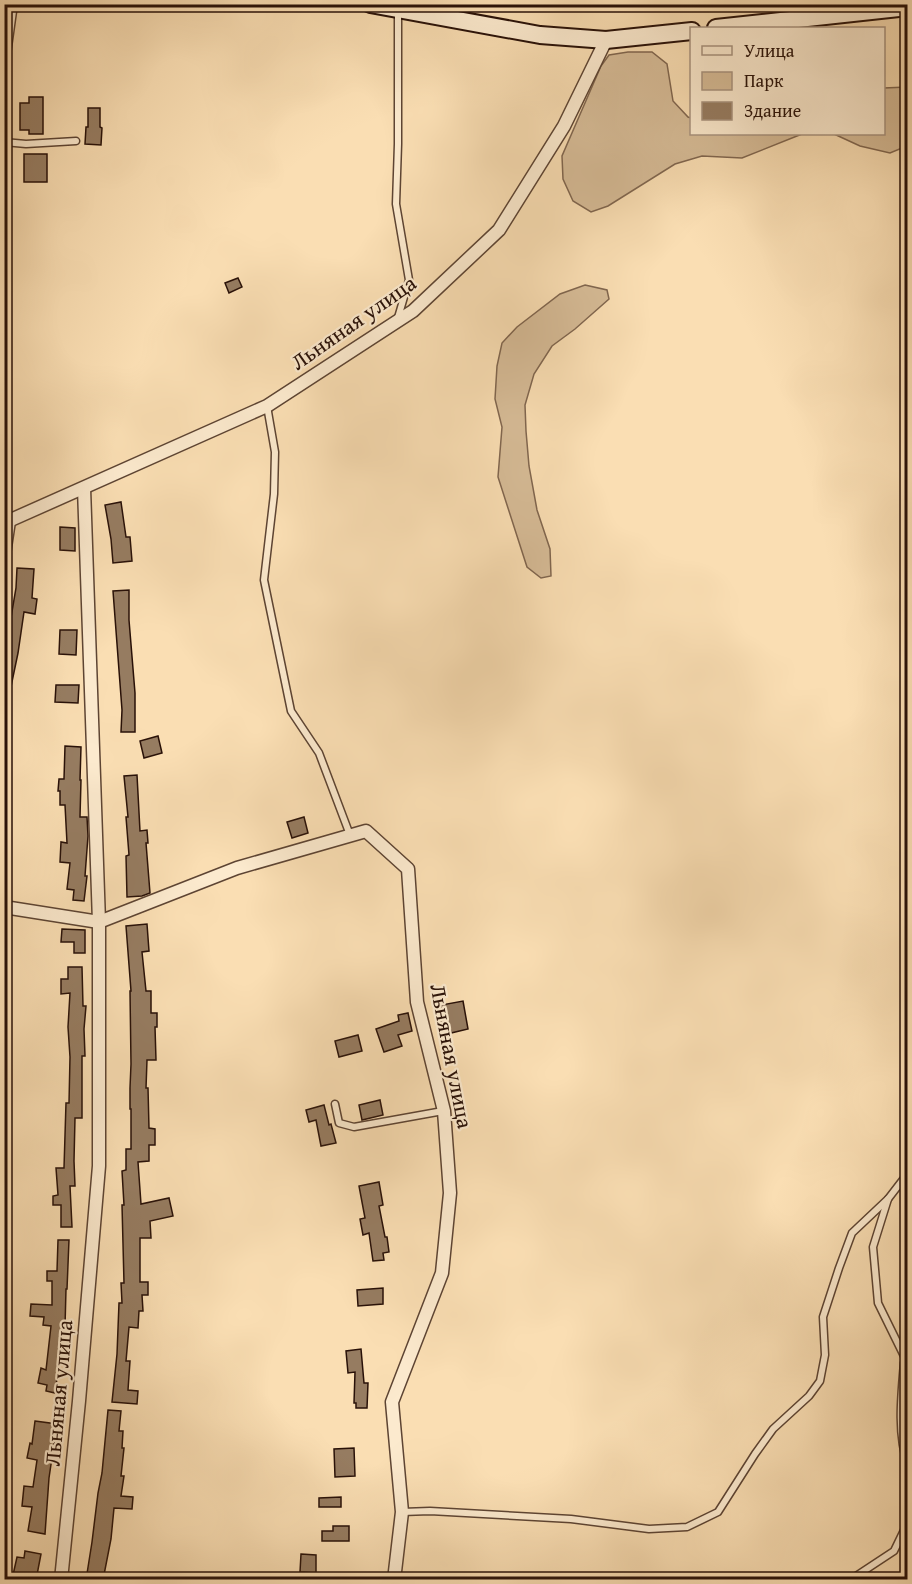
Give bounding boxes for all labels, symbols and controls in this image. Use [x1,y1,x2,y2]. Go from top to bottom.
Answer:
legend [690,27,885,135]
text: Улица [744,37,795,64]
text: Парк [744,67,784,94]
text: Здание [744,97,801,124]
street label: Льняная улица [284,266,423,377]
street label: Льняная улица [422,981,482,1132]
street label: Льняная улица [36,1318,80,1468]

